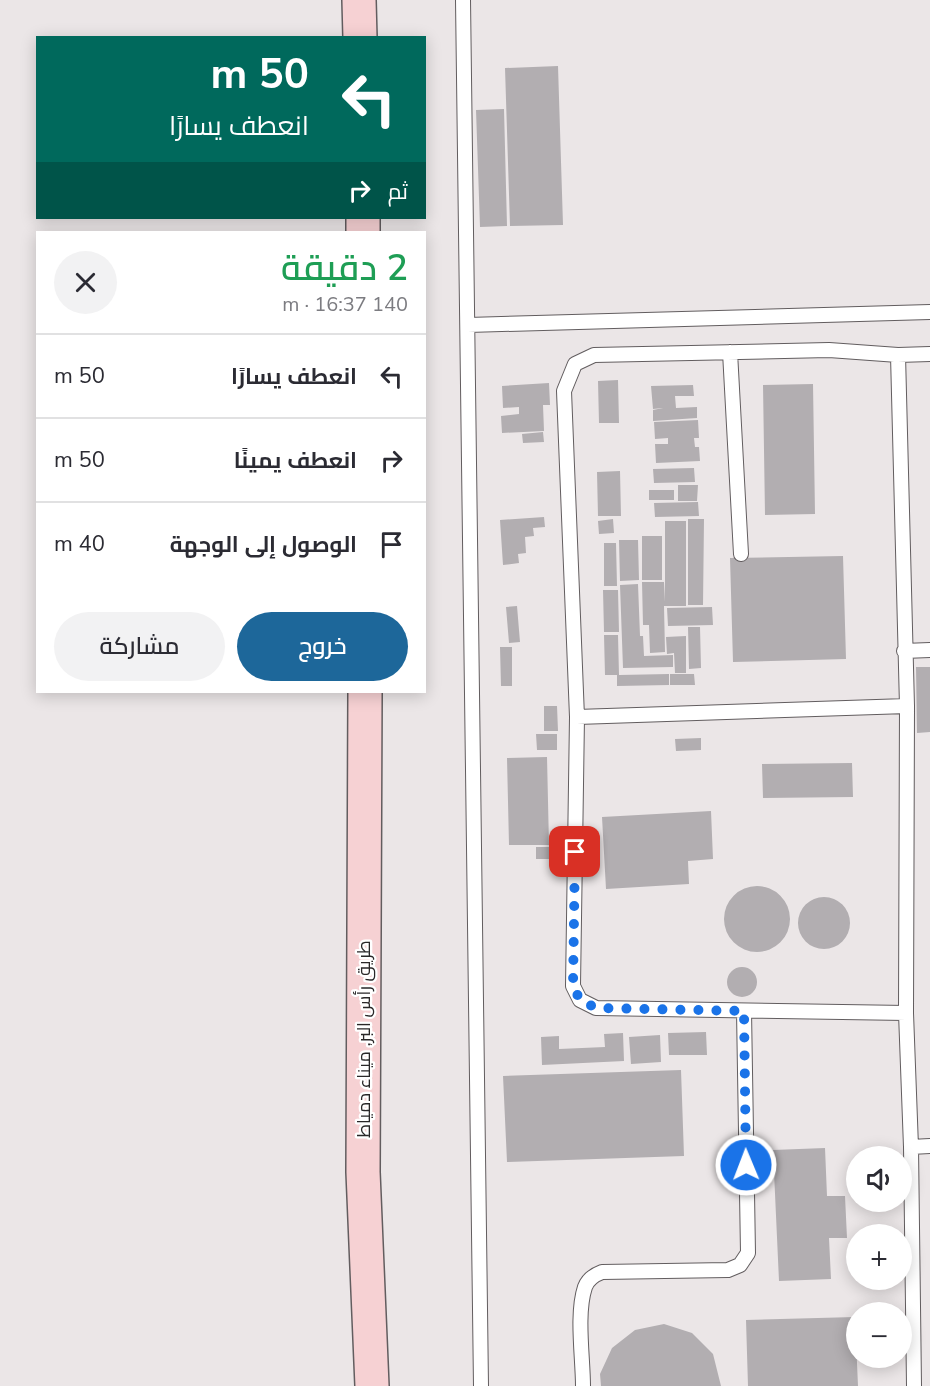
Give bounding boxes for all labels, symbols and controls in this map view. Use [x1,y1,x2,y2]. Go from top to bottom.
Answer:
text: 50 m [210,46,309,103]
icon: left [330,60,408,138]
text: انعطف يسارًا [169,108,309,145]
icon: right [343,174,376,207]
text: ثم [388,177,408,207]
text: 2 دقيقة [281,244,408,293]
button: close [54,251,117,314]
text: 140 m · 16:37 [282,291,408,318]
icon: left [375,360,408,393]
text: 50 m [54,361,105,391]
text: انعطف يسارًا [231,362,357,392]
icon: right [375,444,408,477]
text: 50 m [54,445,105,475]
text: انعطف يمينًا [234,446,357,476]
icon: arrive [375,528,408,561]
text: 40 m [54,529,105,559]
text: الوصول إلى الوجهة [170,530,357,560]
button: مشاركة [54,612,225,681]
button: خروج [237,612,408,681]
pin [549,826,600,877]
icon: arrive [558,835,591,868]
street label: طريق رأس البر, ميناء دمياط [352,940,376,1138]
position arrow [714,1133,778,1197]
map controls [846,1146,912,1368]
button: sound [846,1146,912,1212]
button: + [846,1224,912,1290]
button: − [846,1302,912,1368]

